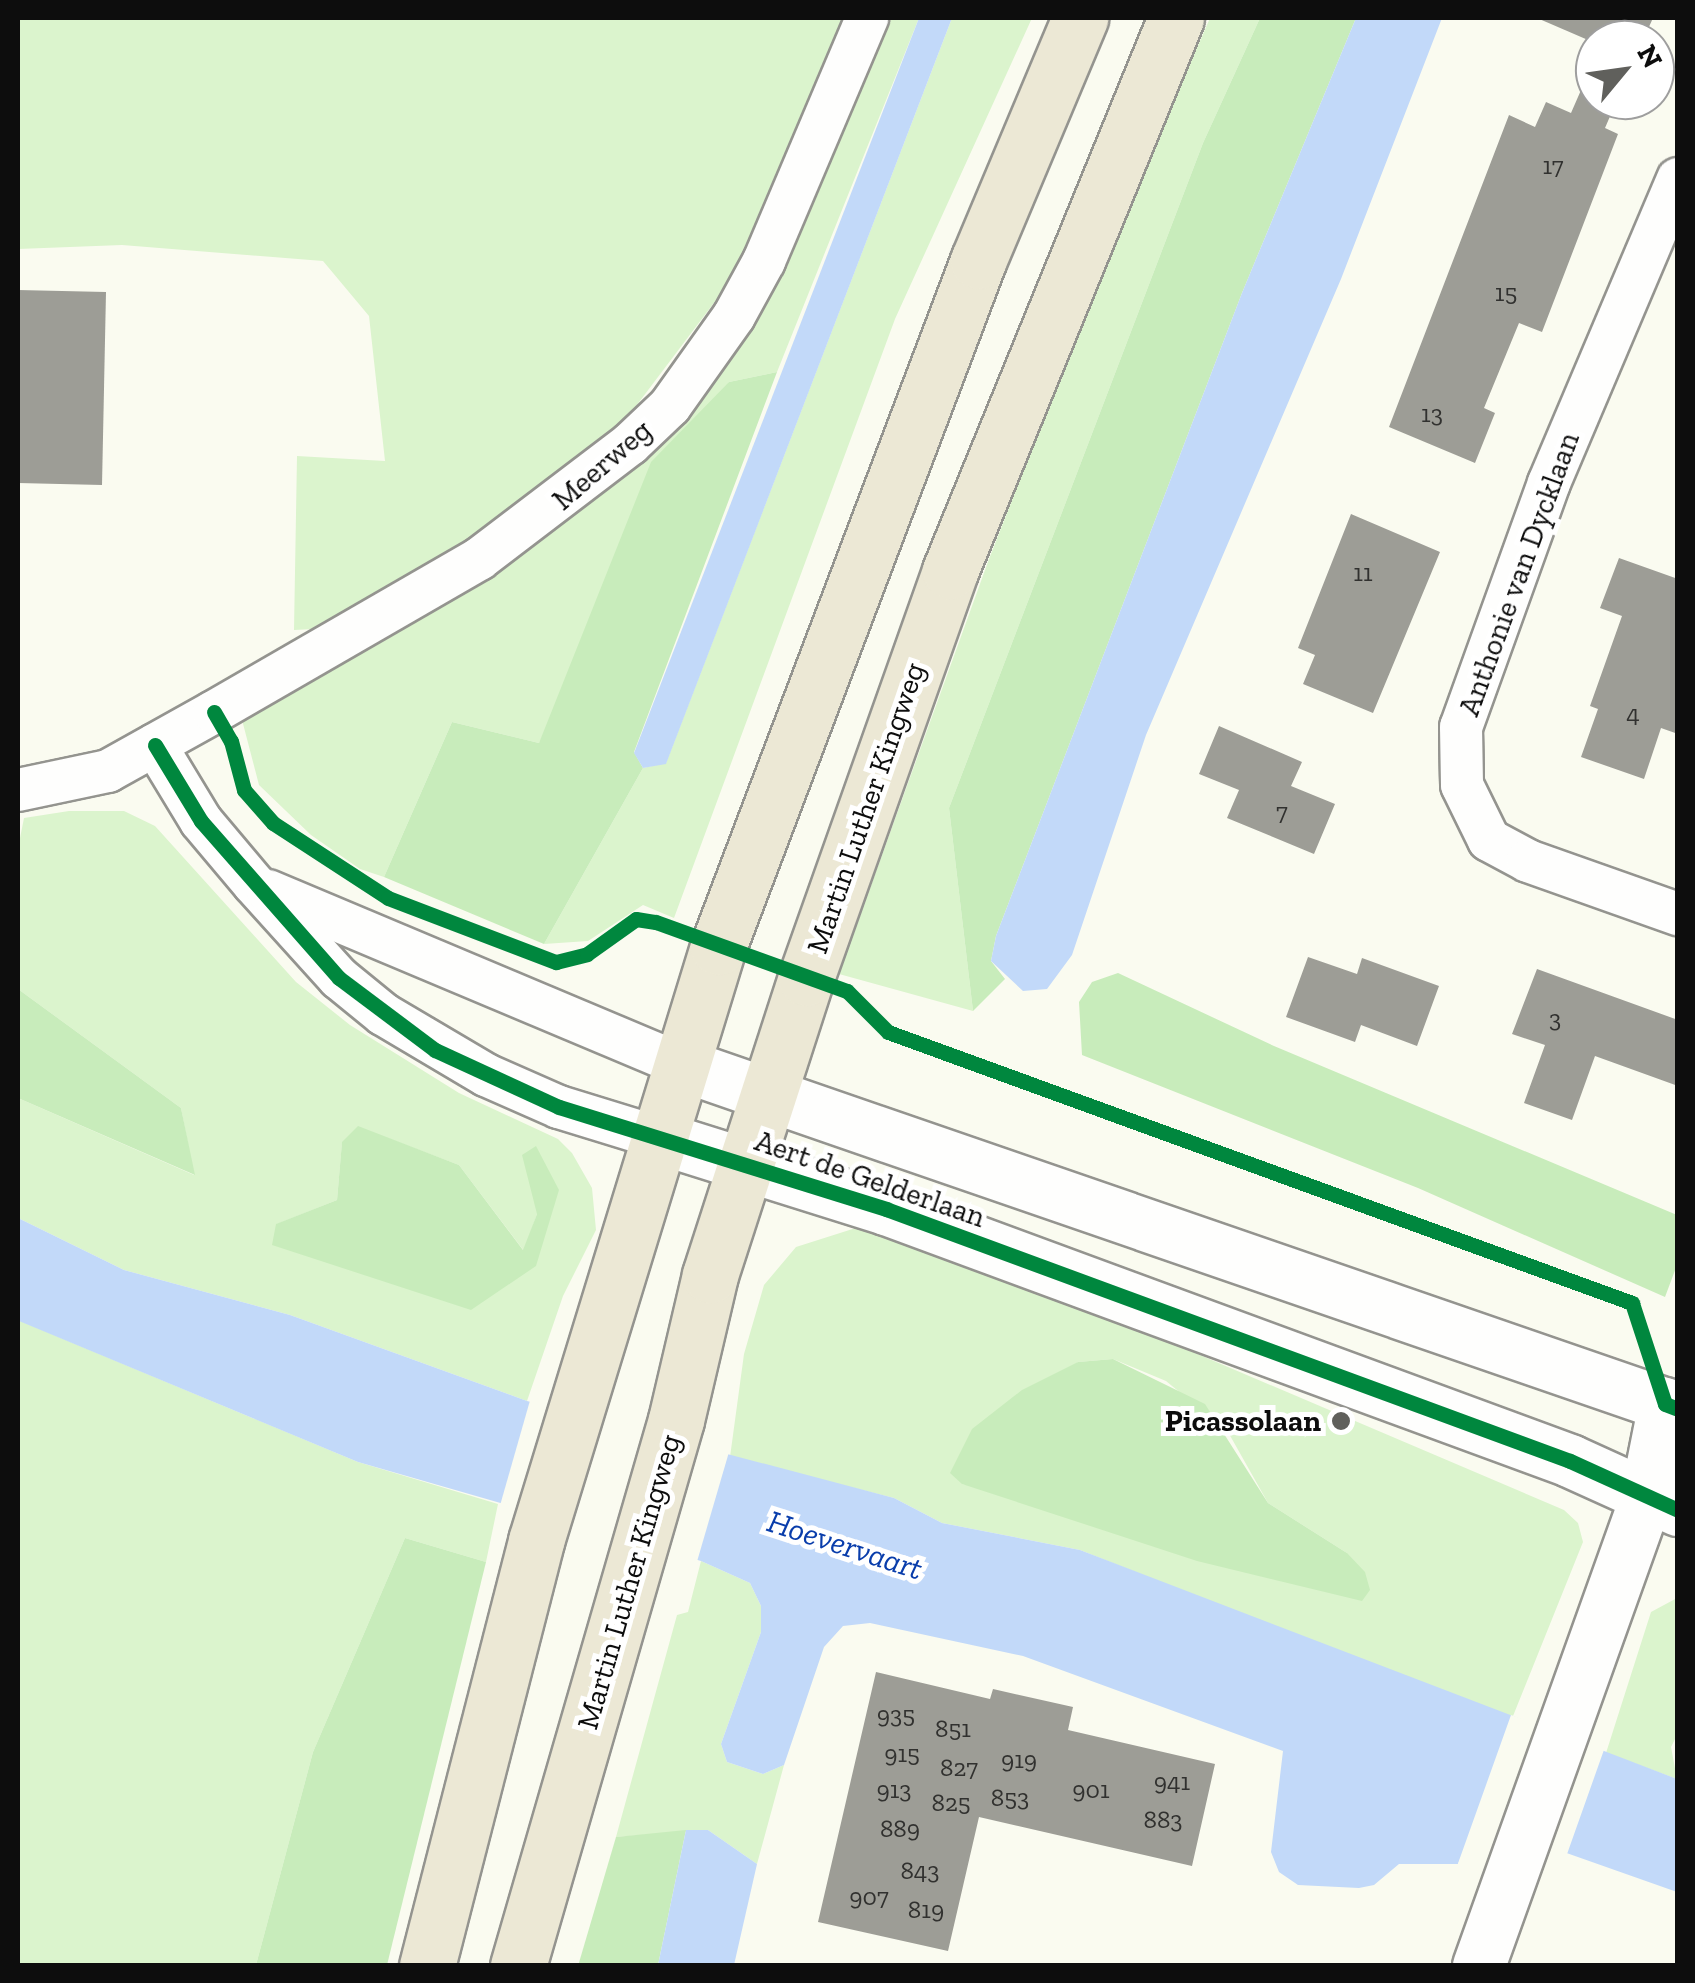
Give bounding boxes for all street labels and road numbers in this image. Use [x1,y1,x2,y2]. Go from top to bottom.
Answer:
street label: Meerweg [545,412,659,518]
street label: Anthonie van Dycklaan [1451,427,1587,721]
street label: Martin Luther Kingweg [799,658,933,958]
street label: Aert de Gelderlaan [750,1123,990,1235]
street label: Martin Luther Kingweg [570,1430,688,1734]

